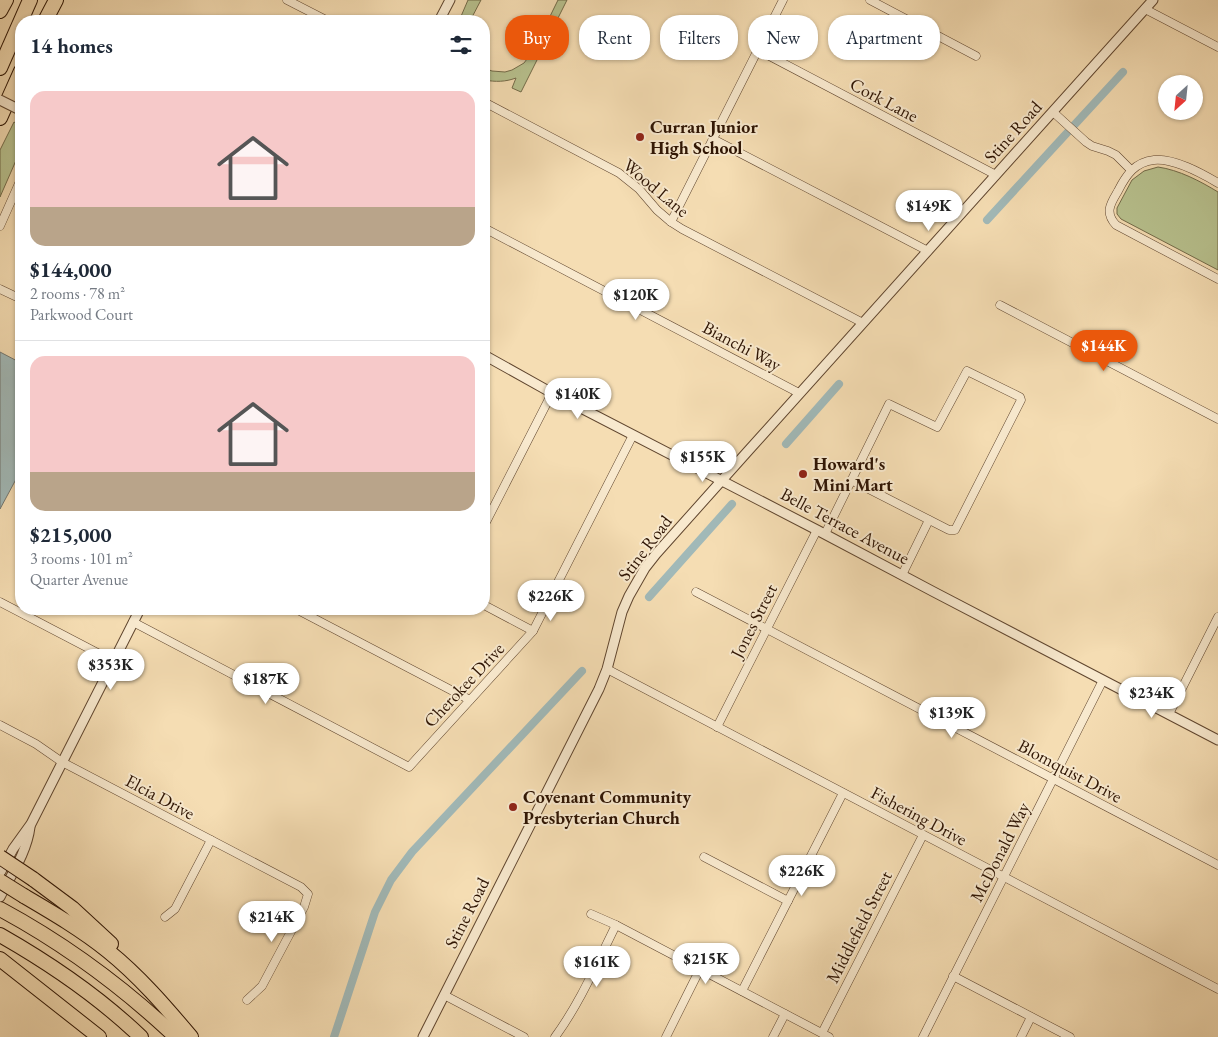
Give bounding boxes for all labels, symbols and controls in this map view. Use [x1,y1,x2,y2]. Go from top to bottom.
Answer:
chip: Buy [505,15,569,60]
chip: Rent [579,15,650,60]
chip: Filters [660,15,738,60]
chip: New [748,15,818,60]
chip: Apartment [828,15,940,60]
icon: filters [447,31,475,59]
text: 14 homes [30,32,113,59]
street label: Cork Lane [846,72,922,127]
north arrow [1158,75,1202,120]
map controls [1158,75,1203,120]
street label: Stine Road [979,95,1047,168]
place label: Curran Junior High School [650,115,758,159]
icon: home [208,123,298,213]
marker: Curran Junior High School [634,131,646,143]
street label: Wood Lane [619,153,694,222]
pin: $149K [894,190,964,232]
text: $149K [907,195,951,216]
text: $144,000 [30,256,112,283]
pin: $120K [601,278,671,321]
text: 2 rooms · 78 m² [30,283,125,304]
text: $120K [614,284,658,305]
text: Parkwood Court [30,304,133,325]
street label: Bianchi Way [699,315,786,376]
pin: $144K [1069,330,1139,372]
text: $144K [1082,335,1126,356]
pin: $140K [543,378,613,420]
text: $140K [556,383,600,404]
icon: home [208,389,298,479]
pin: $155K [668,440,738,483]
text: $155K [681,446,725,467]
place label: Howard's Mini Mart [813,452,893,496]
marker: Howard's Mini Mart [797,468,809,480]
street label: Belle Terrace Avenue [777,482,914,569]
street label: Stine Road [612,510,677,585]
text: $215,000 [30,521,112,548]
text: 3 rooms · 101 m² [30,548,133,569]
text: Quarter Avenue [30,569,128,590]
street label: Jones Street [724,579,782,664]
pin: $226K [516,580,586,622]
text: $226K [529,585,573,606]
street label: Cherokee Drive [418,637,509,732]
pin: $353K [76,648,146,691]
text: $353K [89,654,133,675]
pin: $187K [231,662,301,705]
text: $187K [244,668,288,689]
pin: $234K [1117,676,1187,719]
text: $234K [1130,682,1174,703]
pin: $139K [917,696,987,739]
text: $139K [930,702,974,723]
street label: Blomquist Drive [1014,734,1126,808]
street label: Elcia Drive [122,769,199,824]
street label: Fishering Drive [867,781,971,850]
place label: Covenant Community Presbyterian Church [523,785,691,829]
street label: McDonald Way [965,798,1035,906]
marker: Covenant Community Presbyterian Church [507,801,519,813]
pin: $226K [767,854,837,897]
text: $226K [780,860,824,881]
street label: Middlefield Street [820,866,897,987]
street label: Stine Road [439,873,495,952]
pin: $214K [237,900,307,943]
text: $214K [250,906,294,927]
pin: $215K [671,942,741,985]
pin: $161K [562,946,632,988]
text: $215K [684,948,728,969]
text: $161K [575,951,619,972]

